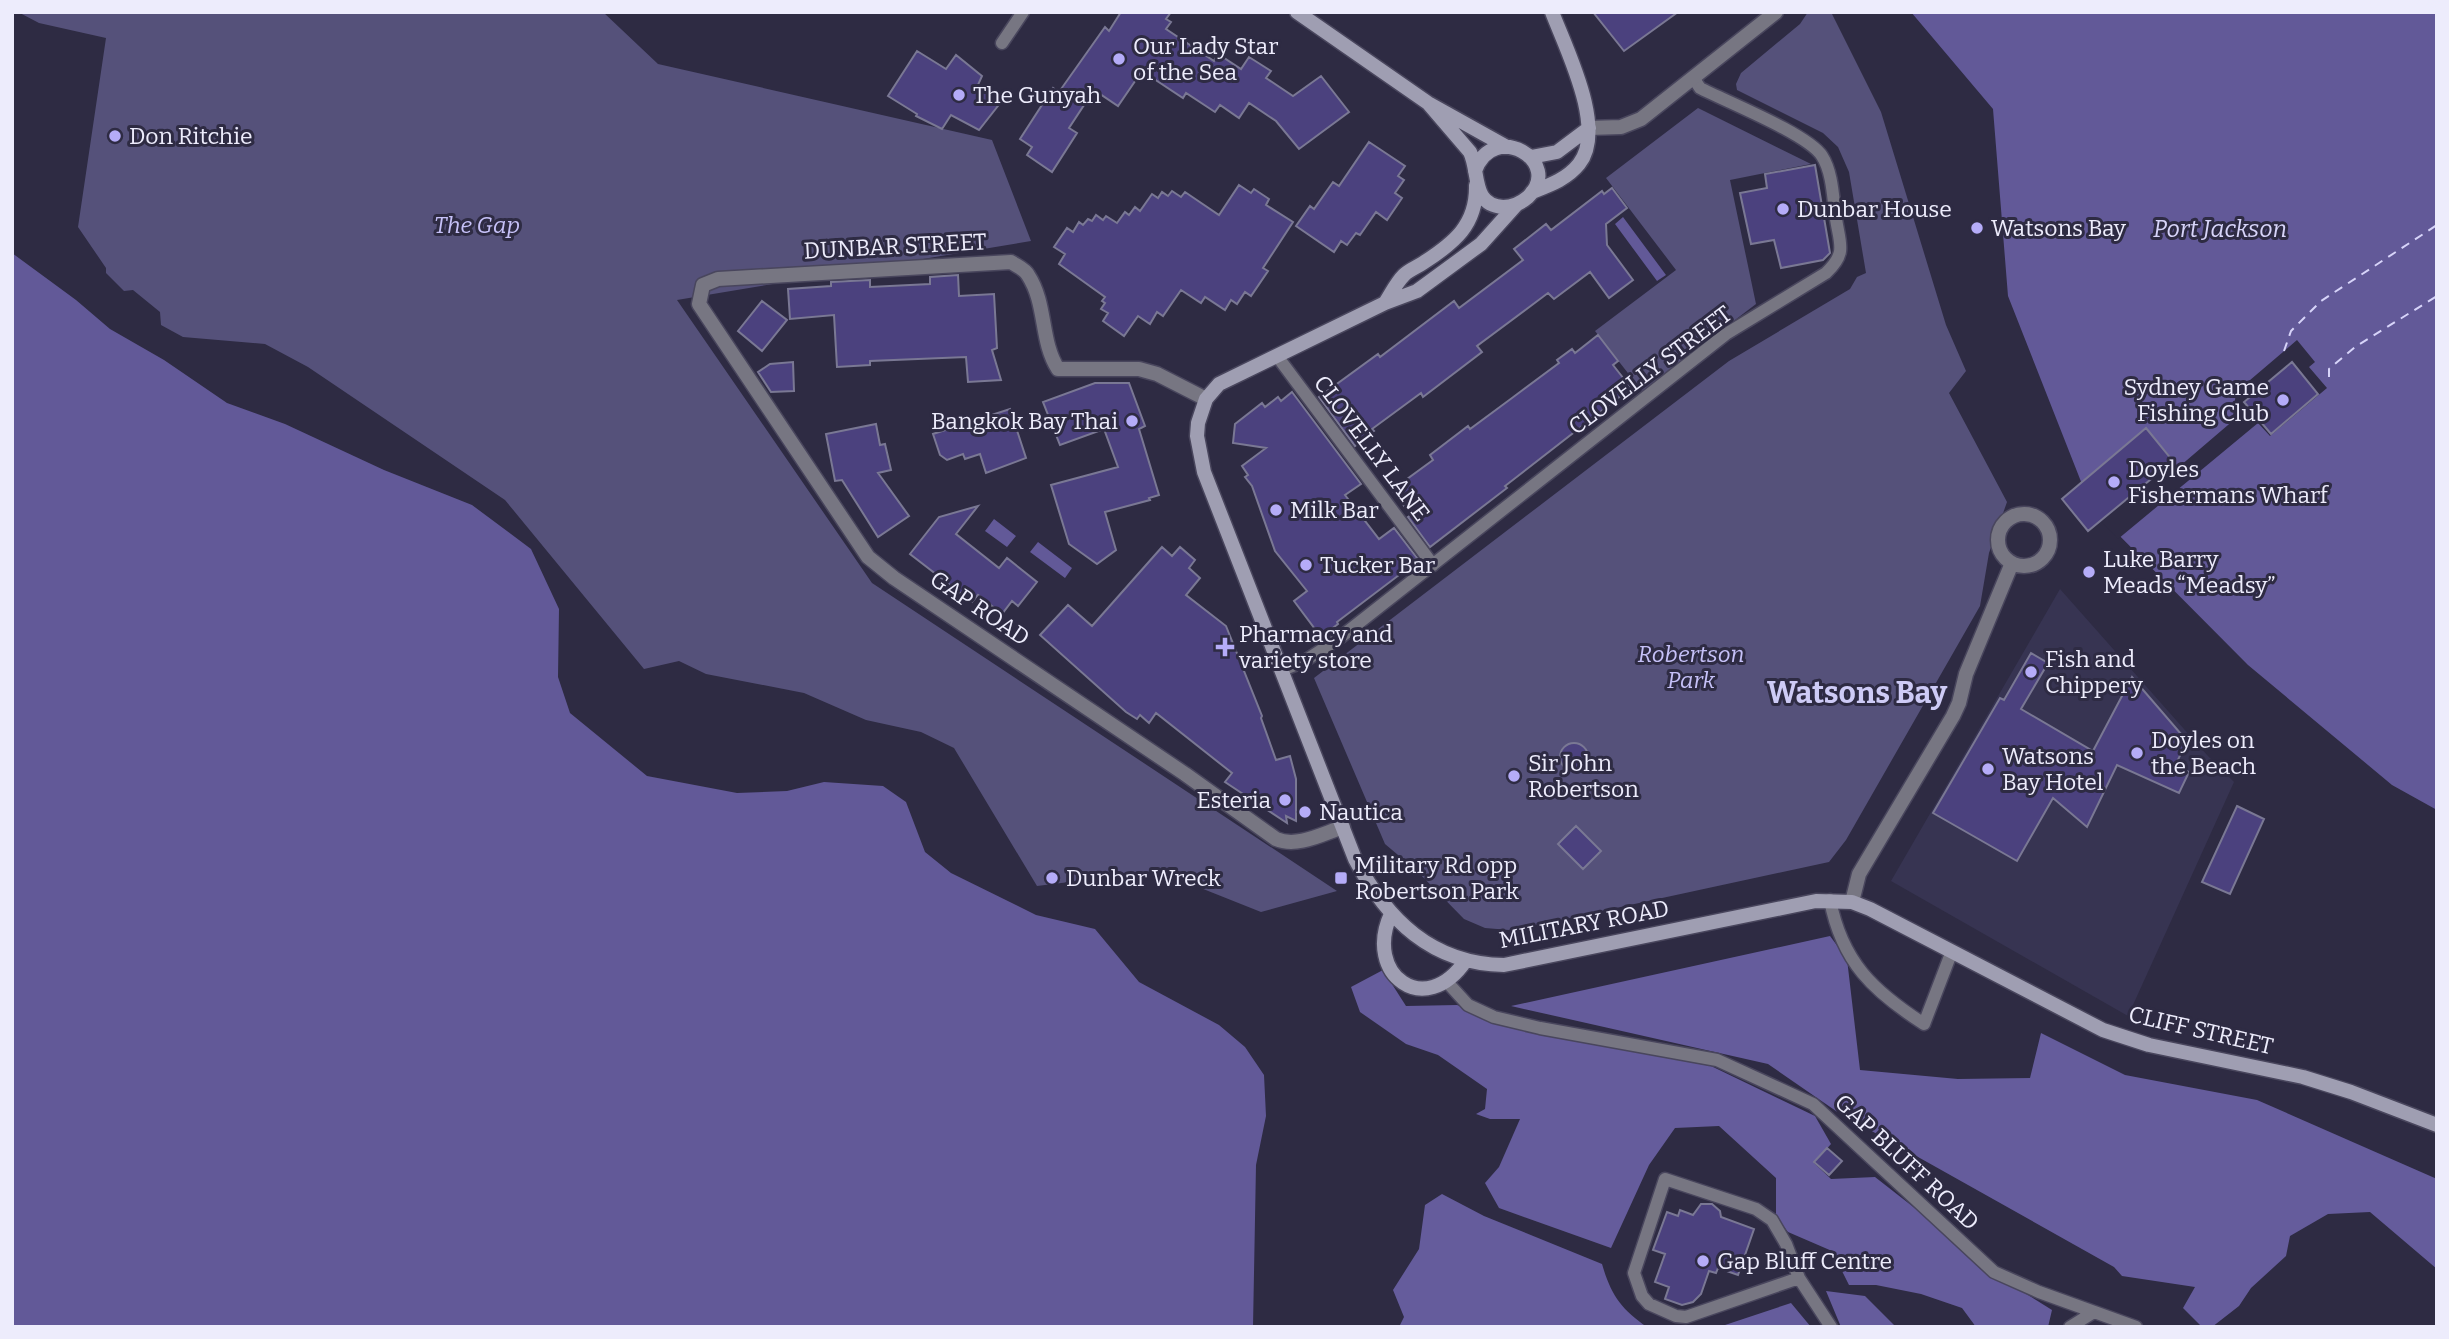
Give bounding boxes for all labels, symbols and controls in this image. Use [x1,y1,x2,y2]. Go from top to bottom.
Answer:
place label: Our Lady Star of the Sea [1133,32,1278,86]
marker: Our Lady Star of the Sea [1111,51,1127,67]
place label: The Gunyah [973,81,1101,109]
marker: The Gunyah [951,87,967,103]
place label: Don Ritchie [129,122,253,150]
marker: Don Ritchie [107,128,123,144]
place label: Dunbar House [1797,195,1952,223]
marker: Dunbar House [1775,201,1791,217]
park label: The Gap [434,211,520,239]
place label: Watsons Bay [1991,214,2127,242]
water label: Port Jackson [2153,215,2287,243]
marker: Watsons Bay [1969,220,1985,236]
street label: DUNBAR STREET [803,227,987,265]
street label: CLOVELLY STREET [1563,299,1737,441]
street label: CLOVELLY LANE [1308,369,1436,527]
place label: Sydney Game Fishing Club [2124,373,2269,427]
marker: Sydney Game Fishing Club [2275,392,2291,408]
place label: Bangkok Bay Thai [931,407,1118,435]
marker: Bangkok Bay Thai [1124,413,1140,429]
place label: Doyles Fishermans Wharf [2128,455,2330,509]
marker: Doyles Fishermans Wharf [2106,474,2122,490]
place label: Milk Bar [1290,496,1379,524]
marker: Milk Bar [1268,502,1284,518]
place label: Luke Barry Meads “Meadsy” [2103,545,2276,599]
place label: Tucker Bar [1320,551,1435,579]
marker: Tucker Bar [1298,557,1314,573]
street label: GAP ROAD [925,564,1035,652]
marker: Luke Barry Meads “Meadsy” [2081,564,2097,580]
place label: Pharmacy and variety store [1238,620,1393,674]
marker: Pharmacy and variety store [1217,639,1233,655]
park label: Robertson Park [1638,640,1744,694]
place label: Fish and Chippery [2045,645,2144,699]
marker: Fish and Chippery [2023,664,2039,680]
district label: Watsons Bay [1767,675,1947,711]
place label: Doyles on the Beach [2151,726,2256,780]
place label: Watsons Bay Hotel [2002,742,2104,796]
marker: Doyles on the Beach [2129,745,2145,761]
place label: Sir John Robertson [1528,749,1639,803]
marker: Watsons Bay Hotel [1980,761,1996,777]
marker: Sir John Robertson [1506,768,1522,784]
place label: Esteria [1197,786,1271,814]
marker: Esteria [1277,792,1293,808]
place label: Nautica [1319,798,1403,826]
marker: Nautica [1297,804,1313,820]
place label: Military Rd opp Robertson Park [1355,851,1519,905]
place label: Dunbar Wreck [1066,864,1221,892]
marker: Dunbar Wreck [1044,870,1060,886]
marker: Military Rd opp Robertson Park [1333,870,1349,886]
street label: MILITARY ROAD [1497,894,1671,954]
street label: CLIFF STREET [2126,1000,2276,1060]
street label: GAP BLUFF ROAD [1829,1088,1985,1236]
place label: Gap Bluff Centre [1717,1247,1892,1275]
marker: Gap Bluff Centre [1695,1253,1711,1269]

